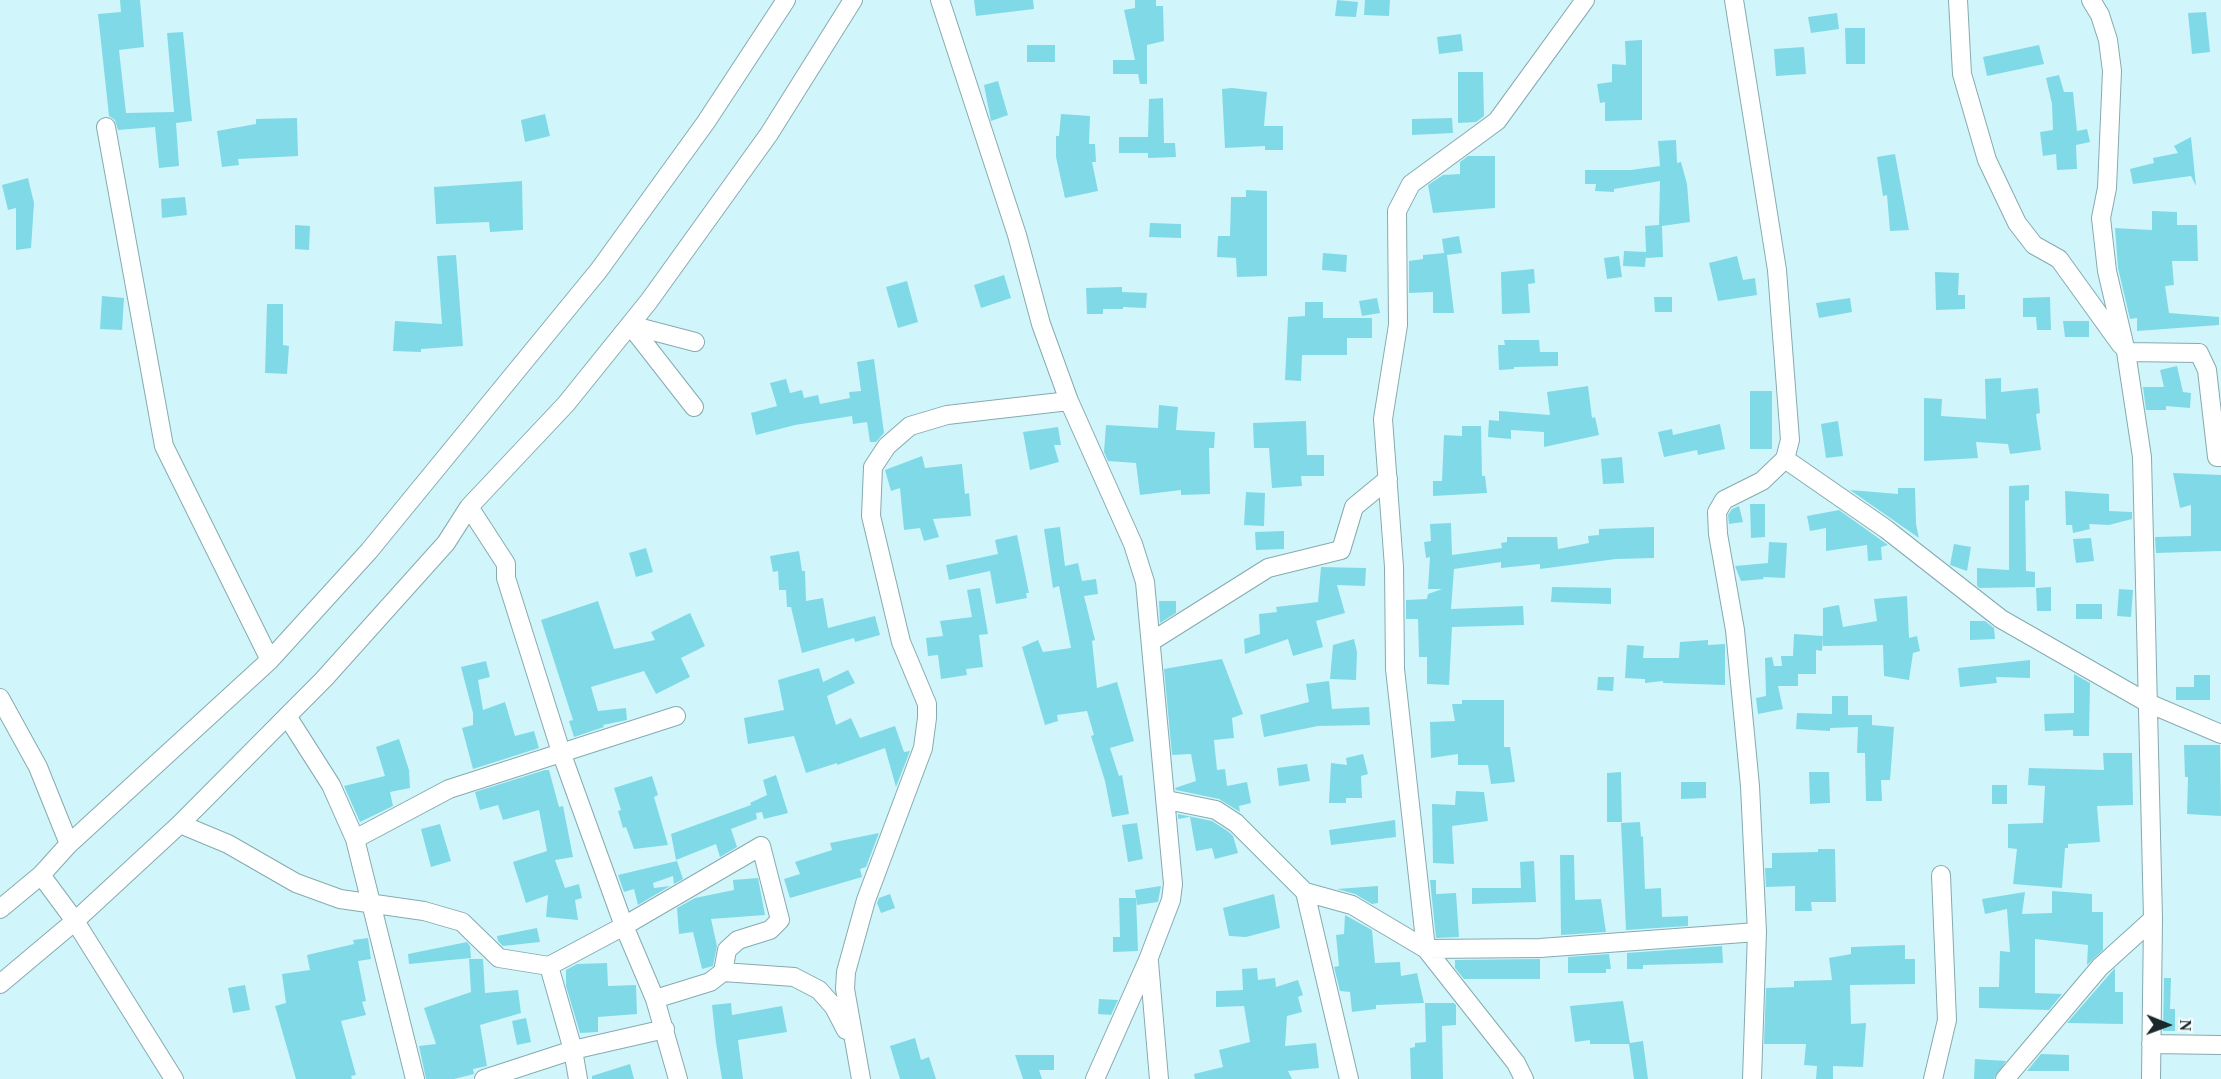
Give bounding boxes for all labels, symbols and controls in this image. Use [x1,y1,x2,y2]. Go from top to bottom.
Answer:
north arrow [2137,995,2197,1055]
text: N [2177,1019,2194,1031]

